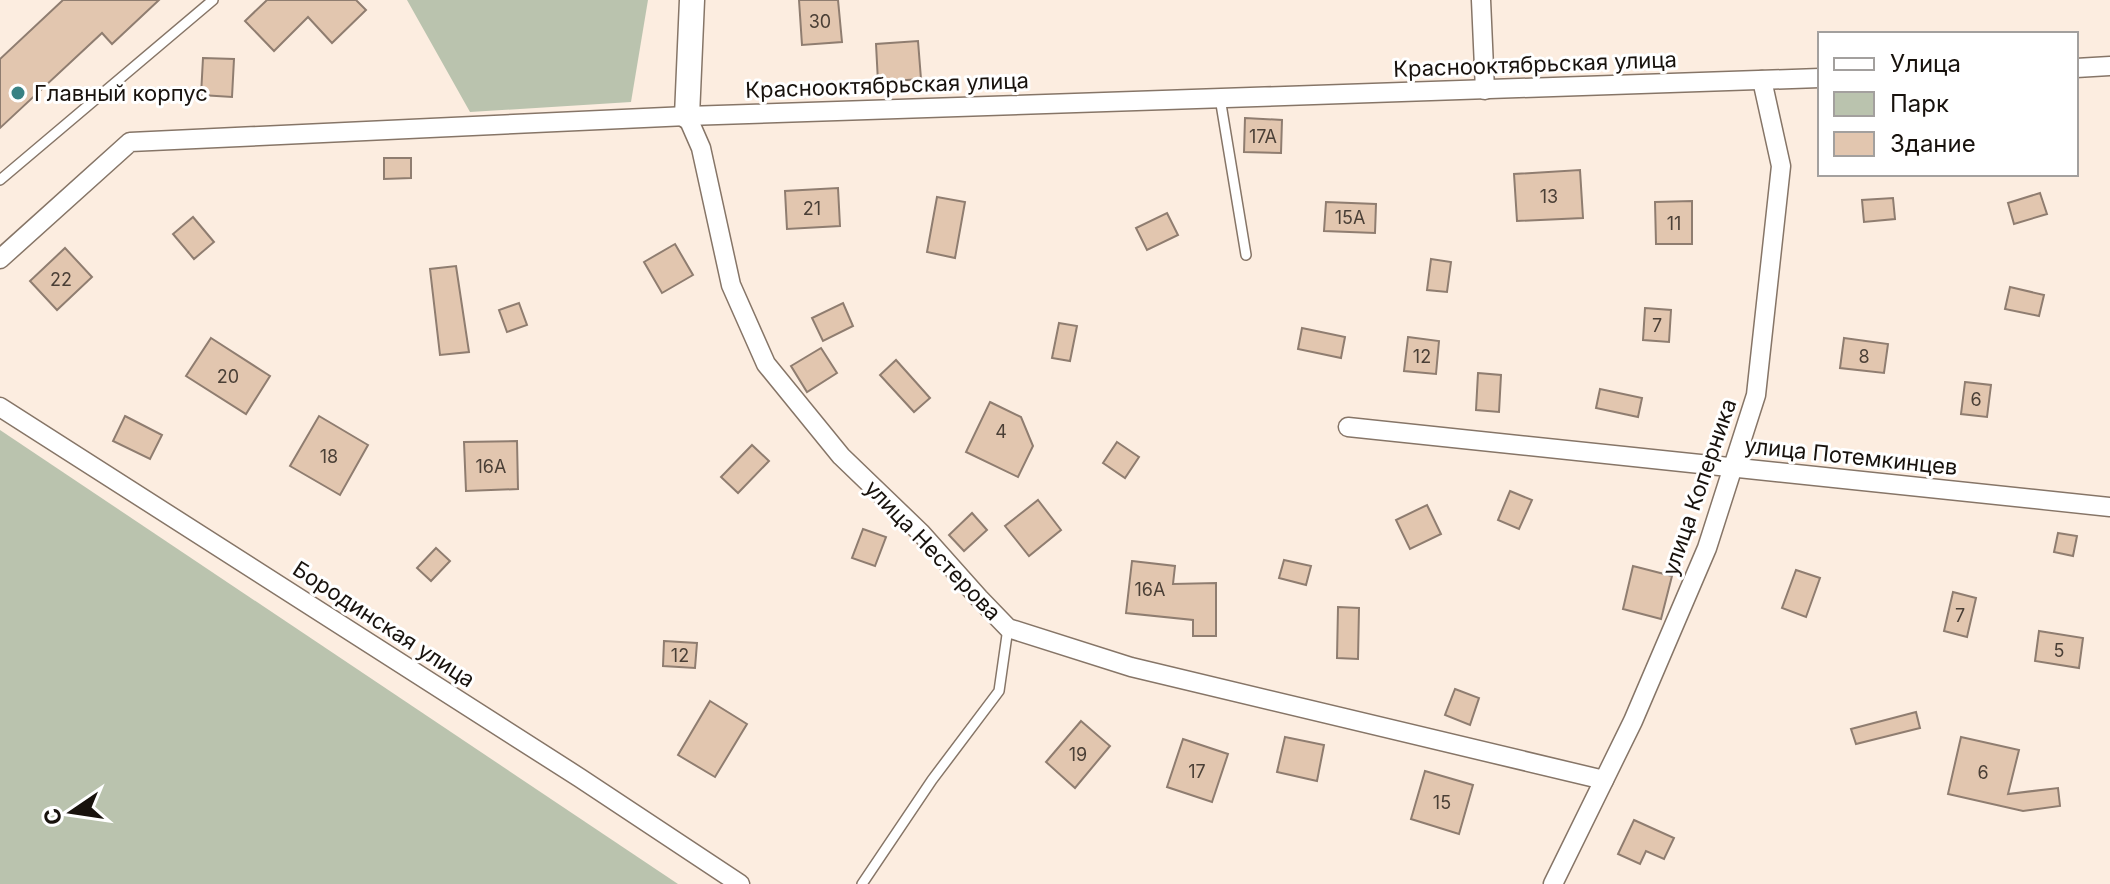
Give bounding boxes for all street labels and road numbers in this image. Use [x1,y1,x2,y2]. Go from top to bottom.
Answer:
street label: Краснооктябрьская улица [1393,46,1677,82]
street label: Краснооктябрьская улица [745,67,1029,103]
street label: улица Коперника [1657,395,1741,579]
street label: улица Потемкинцев [1743,432,1959,480]
street label: улица Нестерова [860,475,1006,625]
street label: Бородинская улица [288,555,480,693]

